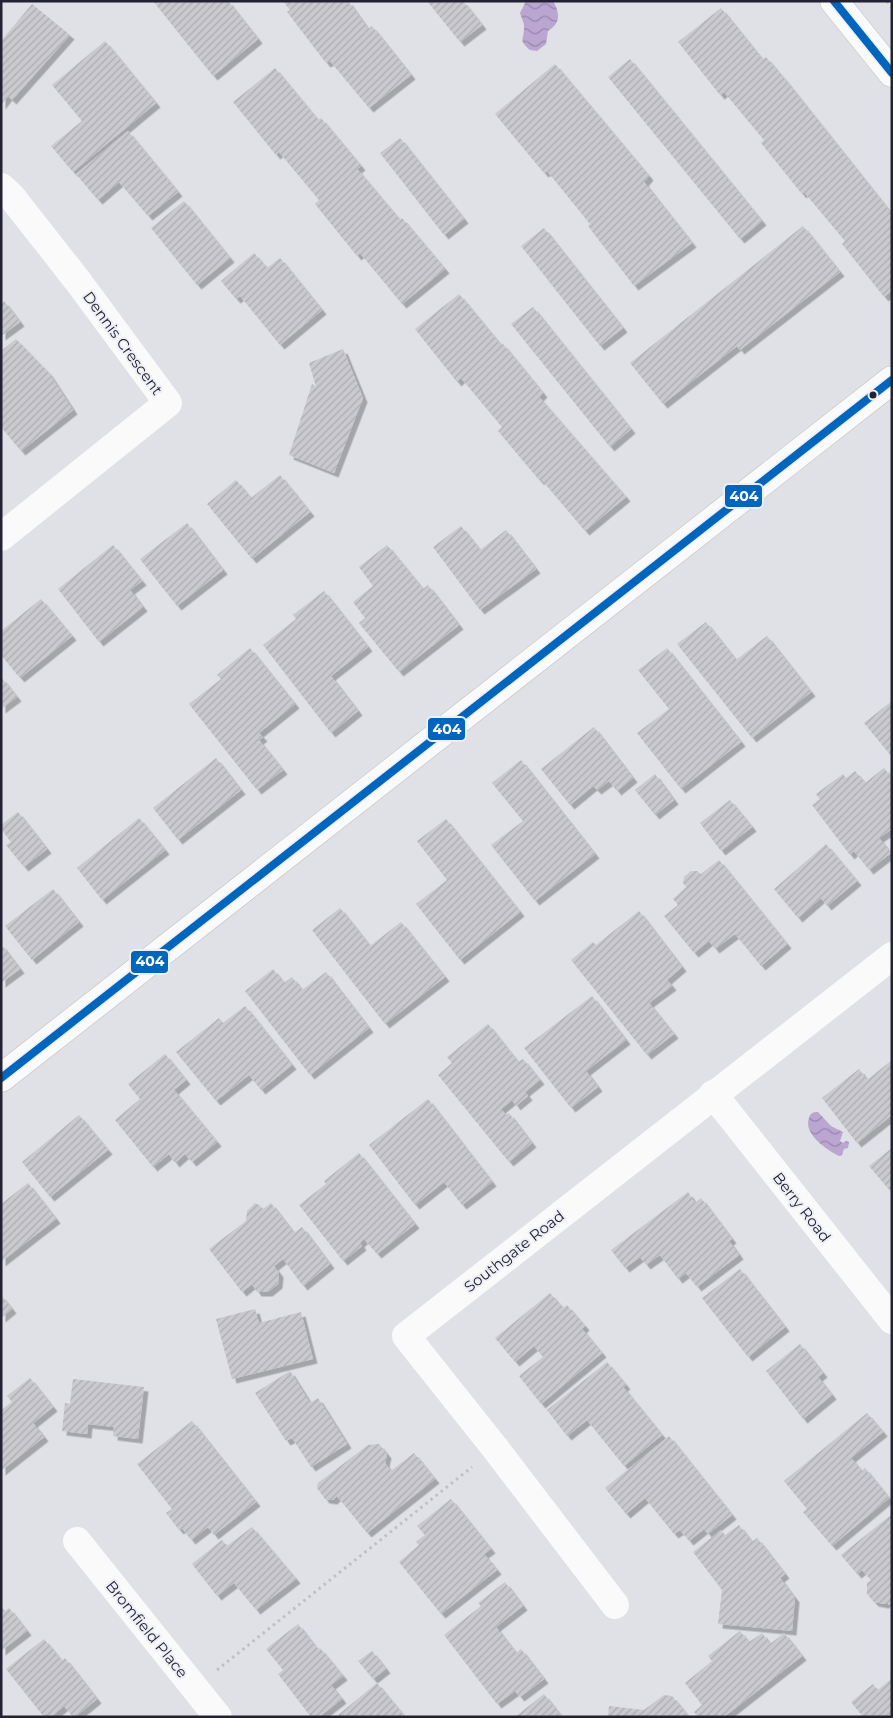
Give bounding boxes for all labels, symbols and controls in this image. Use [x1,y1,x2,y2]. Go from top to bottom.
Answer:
street label: Dennis Crescent [79,287,167,399]
unlabelled marker [868,390,878,400]
line badge: 404 [724,484,763,508]
text: 404 [730,487,759,505]
line badge: 404 [427,717,466,741]
text: 404 [433,720,462,738]
line badge: 404 [130,950,169,974]
text: 404 [136,952,165,970]
street label: Berry Road [769,1168,835,1246]
street label: Southgate Road [460,1206,568,1296]
street label: Bromfield Place [102,1576,192,1682]

